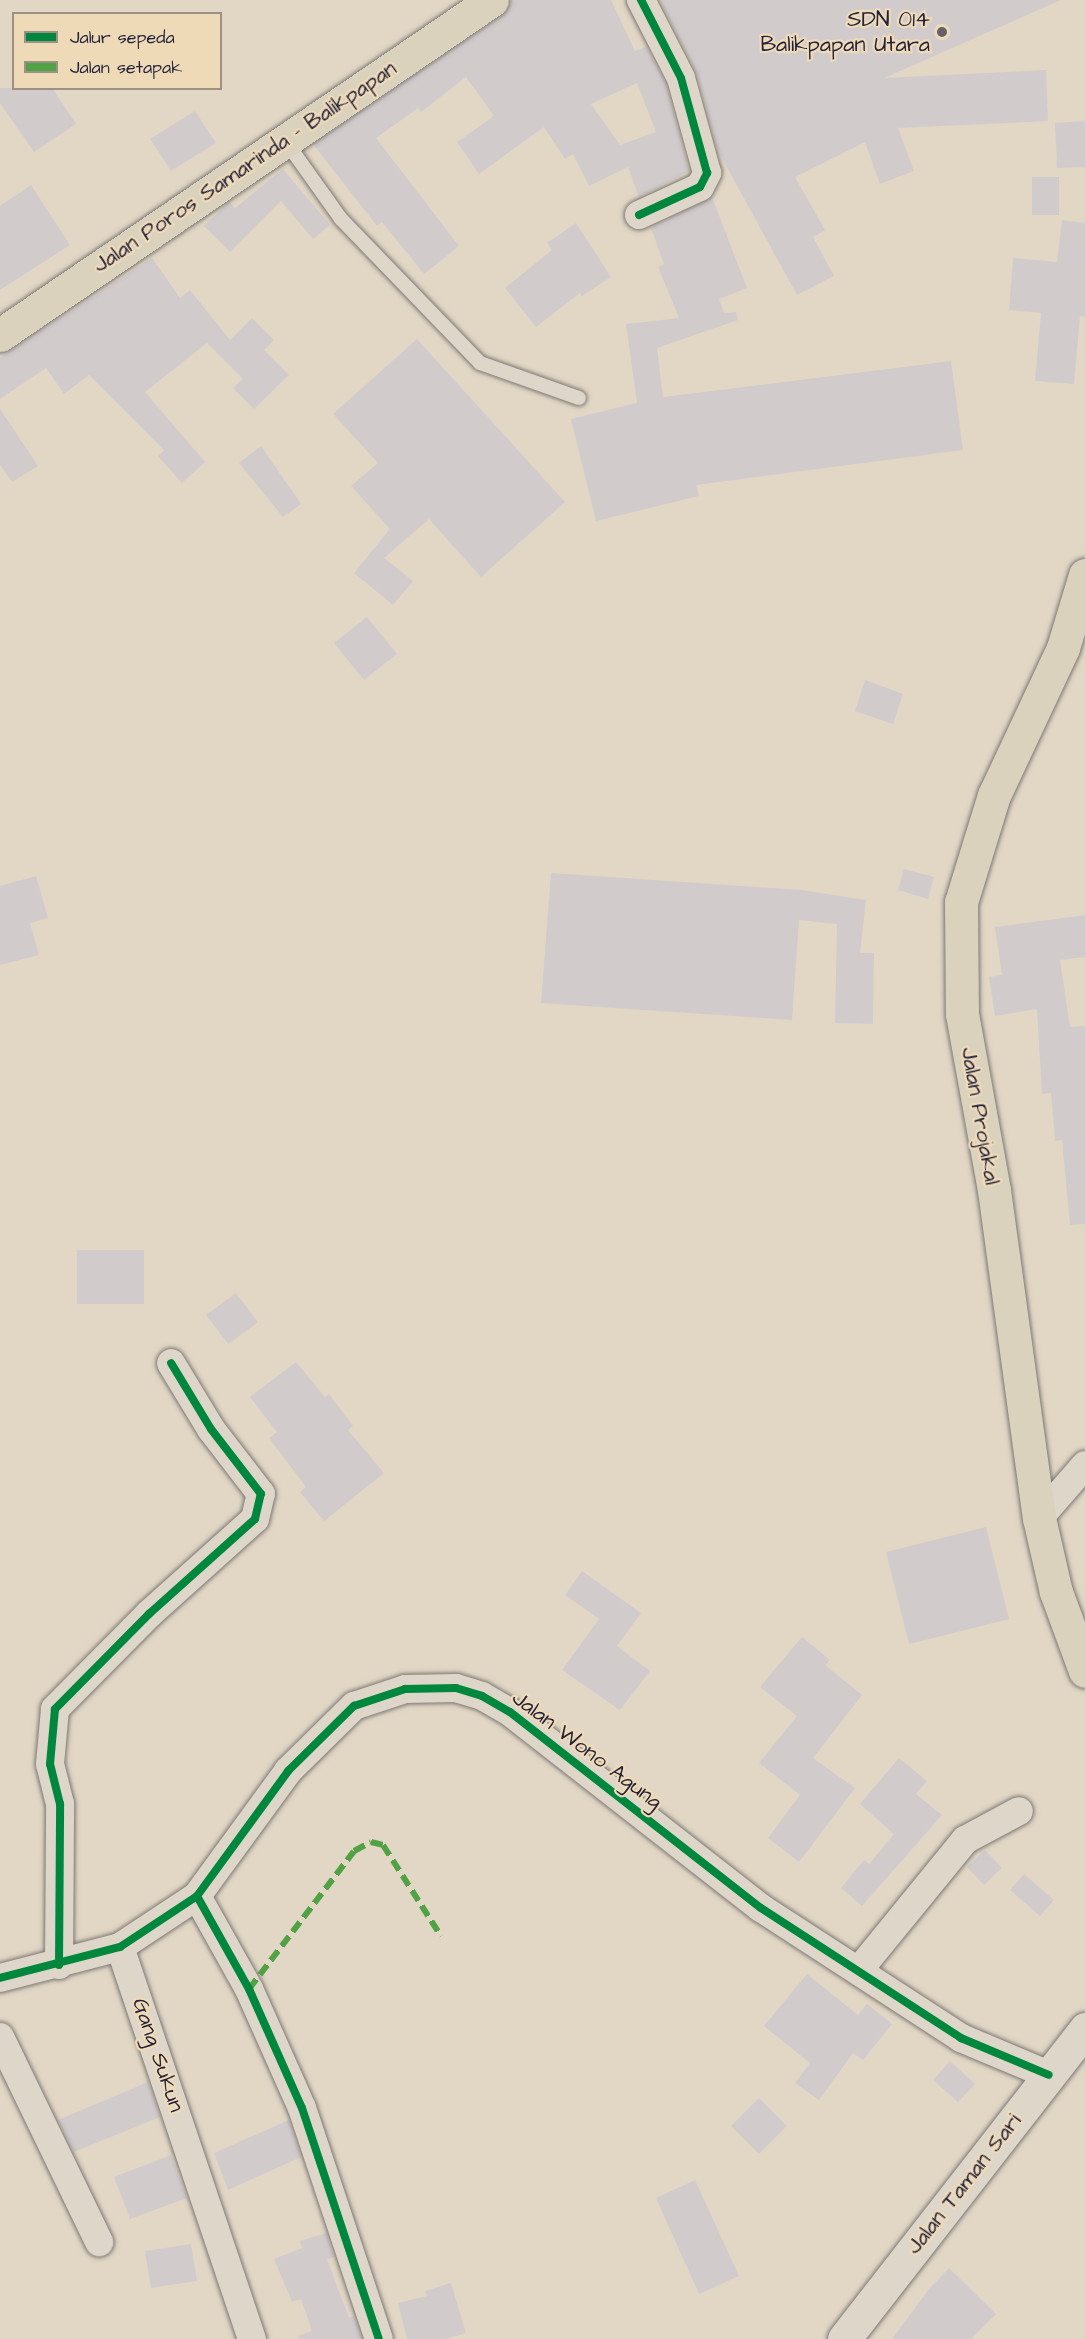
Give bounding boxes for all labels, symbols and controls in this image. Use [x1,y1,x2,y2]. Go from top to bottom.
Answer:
place label: SDN 014 Balikpapan Utara [760,6,930,57]
legend [12,12,222,90]
text: Jalur sepeda [70,25,175,50]
marker: SDN 014 Balikpapan Utara [935,25,949,39]
text: Jalan setapak [70,55,182,80]
street label: Jalan Poros Samarinda - Balikpapan [88,55,402,279]
street label: Jalan Projakal [955,1045,1005,1187]
street label: Jalan Wono Agung [507,1685,667,1815]
street label: Gang Sukun [126,1995,190,2115]
street label: Jalan Taman Sari [901,2108,1027,2260]

